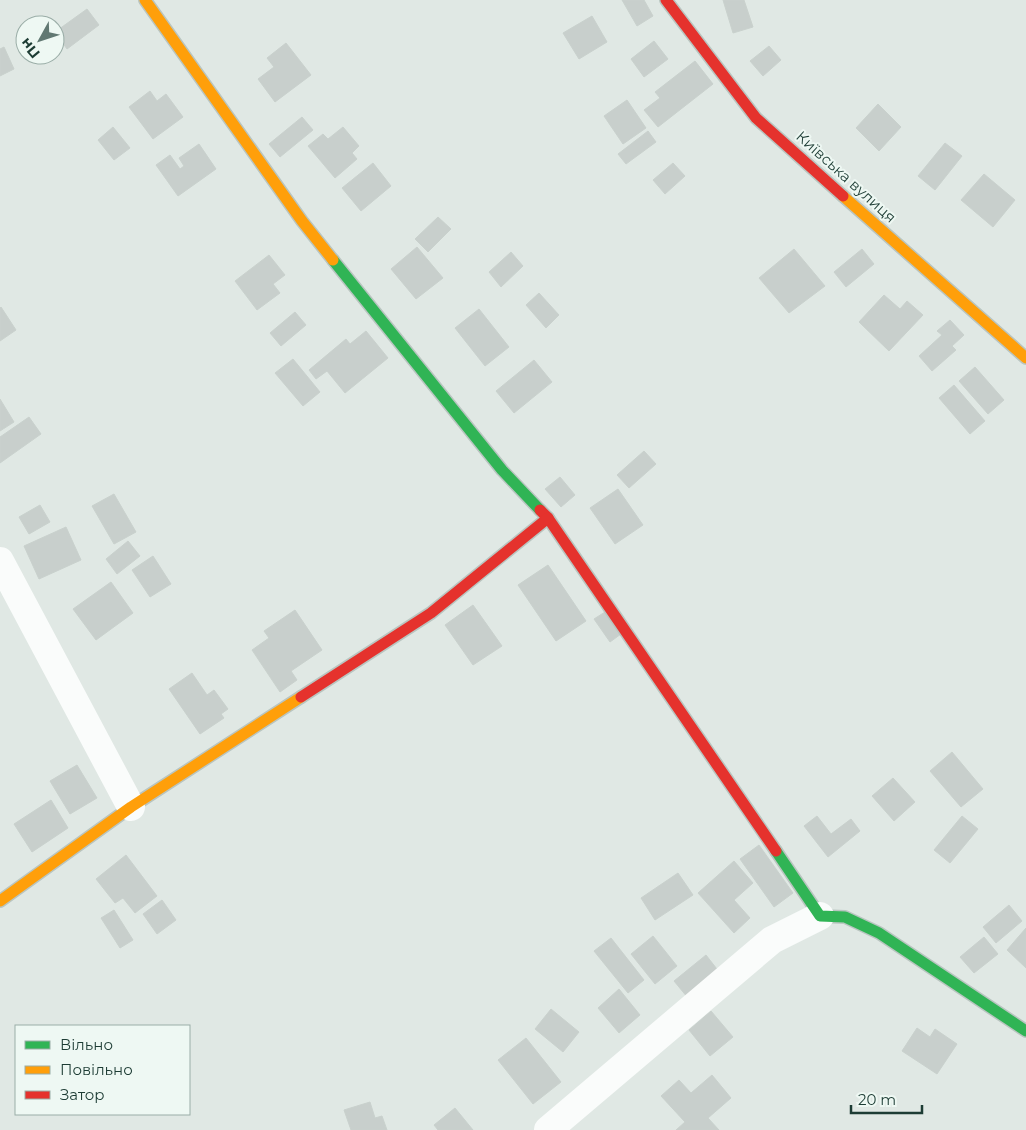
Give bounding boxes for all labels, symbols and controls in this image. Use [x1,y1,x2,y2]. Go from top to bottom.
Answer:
north arrow [15,15,65,65]
text: Пн [16,34,44,62]
street label: Київська вулиця [792,127,900,227]
legend [15,1025,190,1115]
text: Вільно [60,1035,113,1054]
text: Повільно [60,1060,133,1079]
scale bar [851,1082,922,1114]
text: Затор [60,1085,105,1104]
text: 20 m [858,1090,896,1109]

